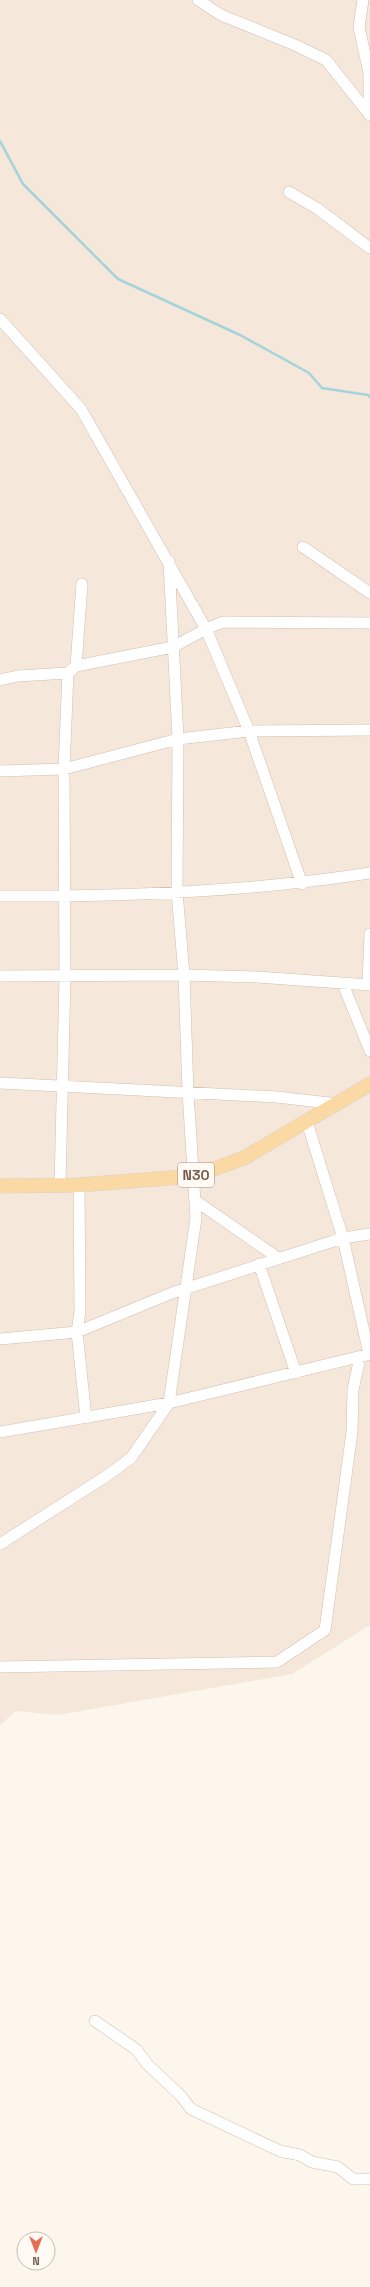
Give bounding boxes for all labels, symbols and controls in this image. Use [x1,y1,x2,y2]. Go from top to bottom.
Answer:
road number: N30 [178,1163,214,1187]
north arrow [16,2231,56,2271]
text: N [32,2254,40,2268]

